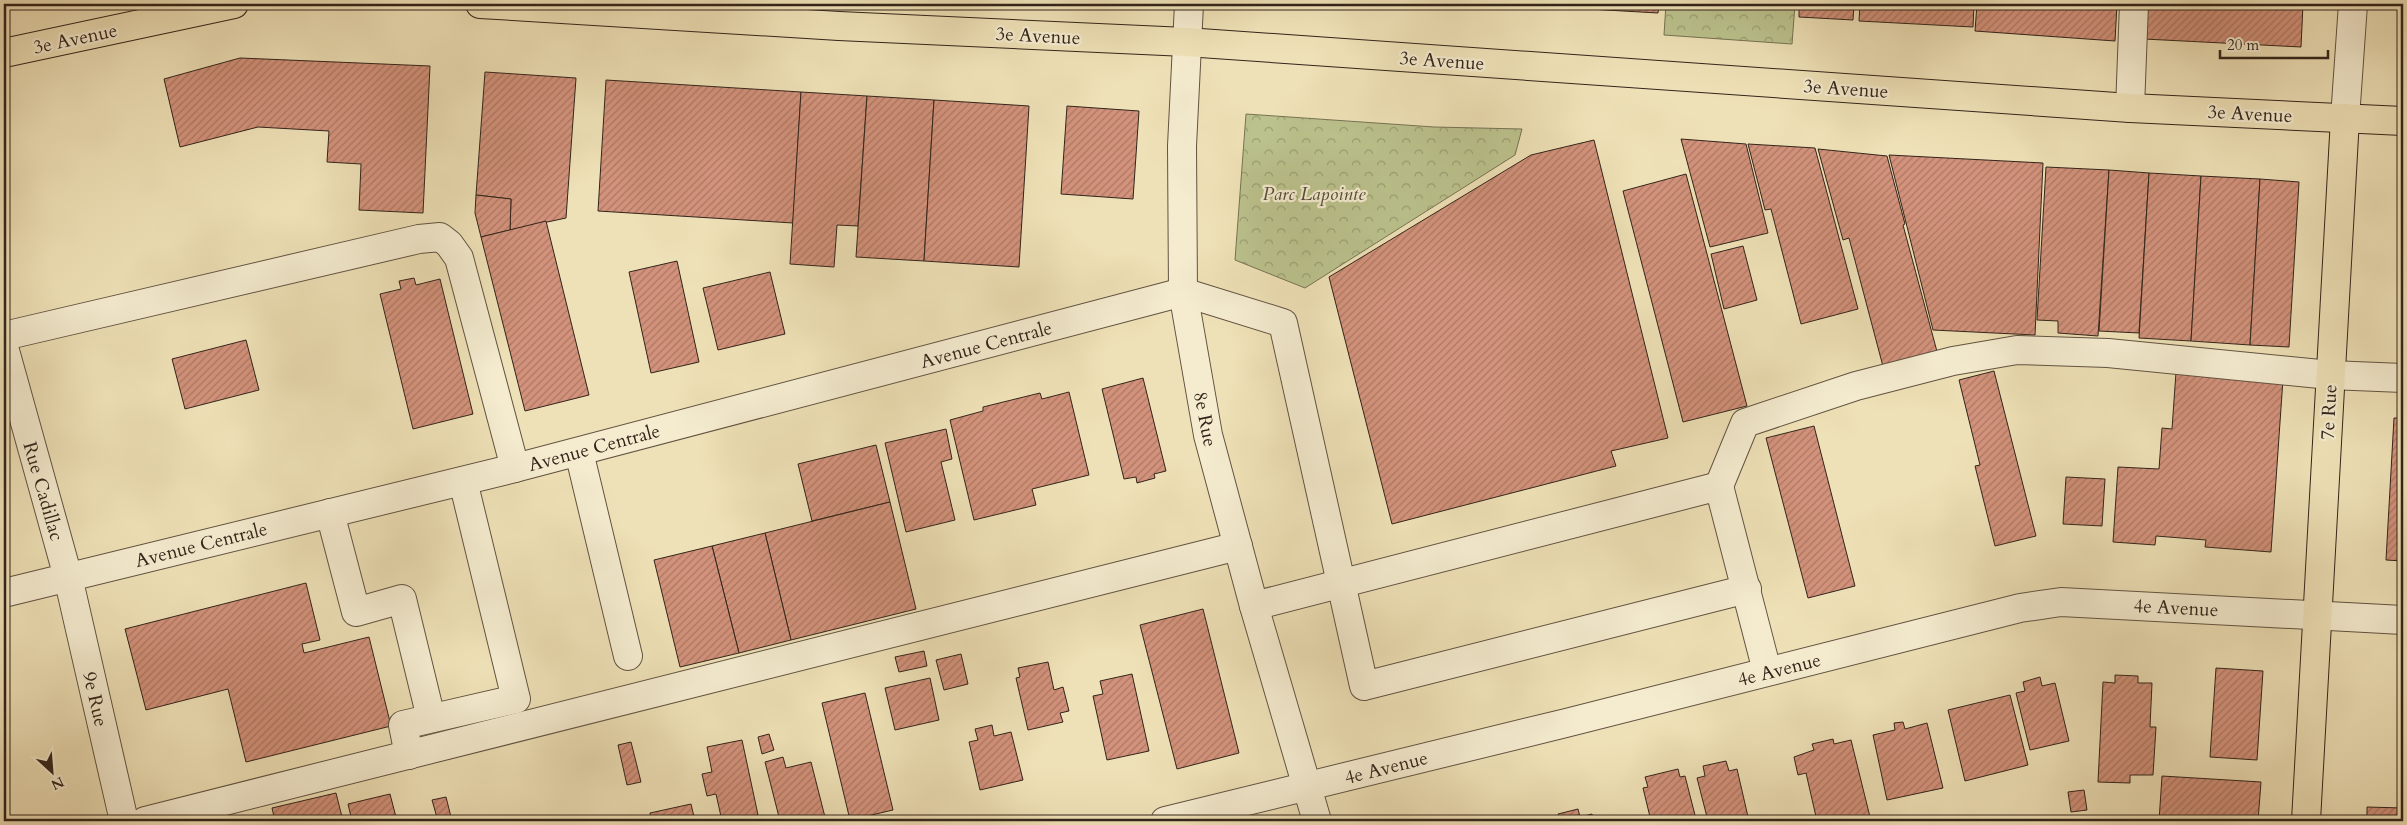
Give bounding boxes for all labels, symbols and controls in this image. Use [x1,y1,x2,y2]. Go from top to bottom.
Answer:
street label: 3e Avenue [31,17,120,61]
street label: 3e Avenue [995,21,1081,51]
scale bar [2220,28,2327,60]
text: 20 m [2227,35,2259,55]
street label: 3e Avenue [1399,45,1485,77]
street label: 3e Avenue [1803,73,1889,105]
street label: 3e Avenue [2207,99,2293,129]
park label: Parc Lapointe [1263,181,1366,207]
street label: Avenue Centrale [918,315,1055,375]
street label: 7e Rue [2315,384,2343,441]
street label: 8e Rue [1187,389,1223,449]
street label: Avenue Centrale [526,418,663,478]
street label: Rue Cadillac [16,439,70,544]
street label: Avenue Centrale [132,516,270,574]
street label: 4e Avenue [2133,593,2219,623]
street label: 4e Avenue [1735,647,1824,693]
street label: 9e Rue [76,669,114,729]
street label: 4e Avenue [1342,745,1431,791]
north arrow [28,748,78,798]
text: N [48,772,67,794]

